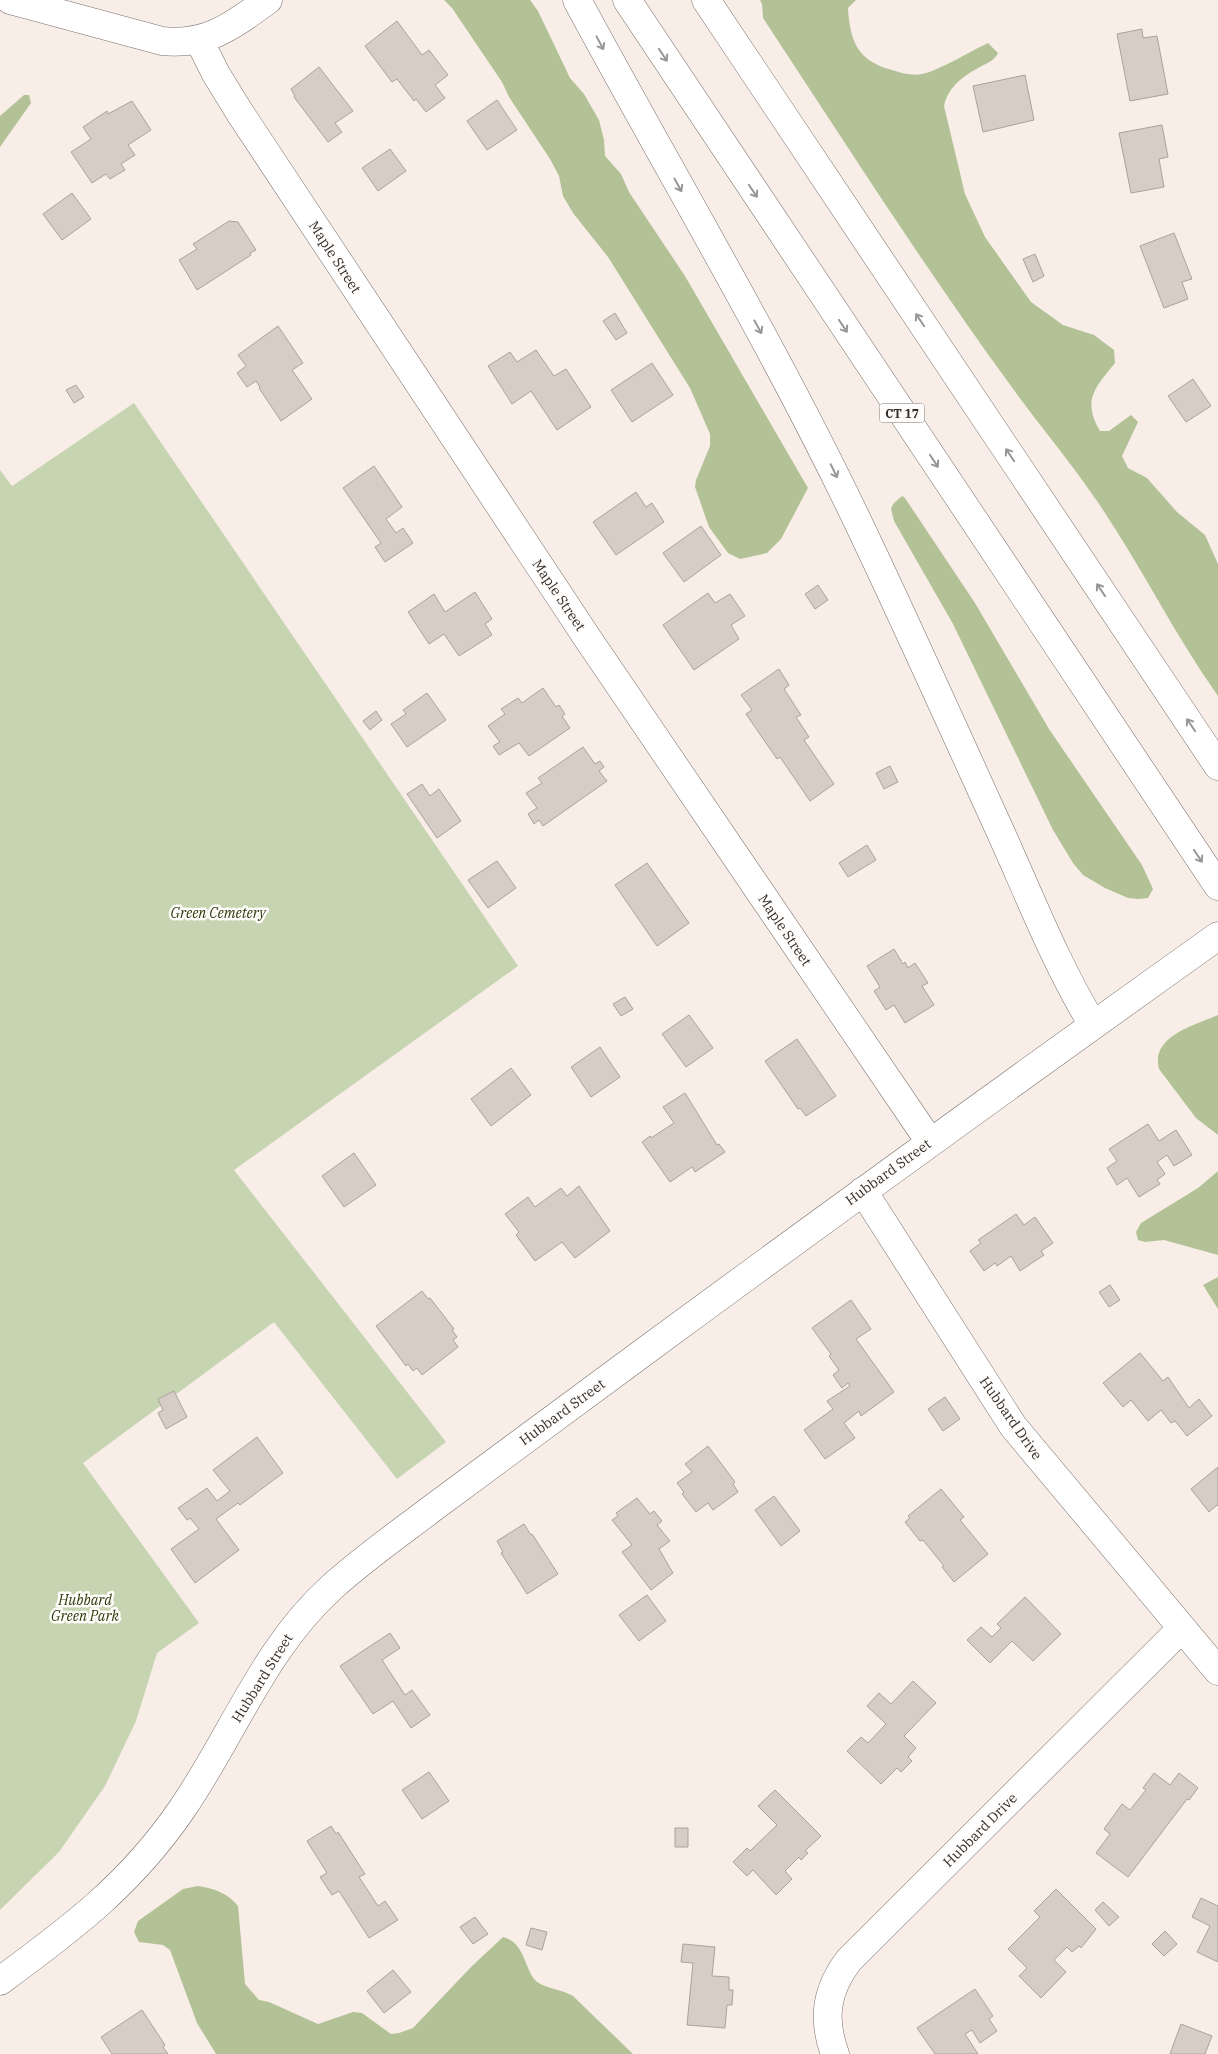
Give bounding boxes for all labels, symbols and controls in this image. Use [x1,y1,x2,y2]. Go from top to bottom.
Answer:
one-way arrow [596,35,605,50]
one-way arrow [658,48,668,62]
one-way arrow [673,178,683,193]
one-way arrow [748,183,758,197]
street label: Maple Street [305,217,365,297]
one-way arrow [915,313,925,327]
one-way arrow [754,319,764,333]
one-way arrow [838,319,848,333]
road number: CT 17 [880,403,924,422]
one-way arrow [1005,449,1015,463]
one-way arrow [929,454,939,468]
one-way arrow [829,463,839,478]
street label: Maple Street [528,556,590,634]
one-way arrow [1095,584,1105,598]
one-way arrow [1186,719,1196,733]
one-way arrow [1193,849,1203,863]
street label: Maple Street [754,891,816,969]
park label: Green Cemetery [170,904,267,922]
street label: Hubbard Street [842,1135,934,1209]
street label: Hubbard Drive [976,1373,1046,1463]
street label: Hubbard Street [516,1375,608,1449]
park label: Hubbard Green Park [51,1591,120,1625]
street label: Hubbard Street [227,1630,297,1726]
street label: Hubbard Drive [939,1789,1021,1871]

